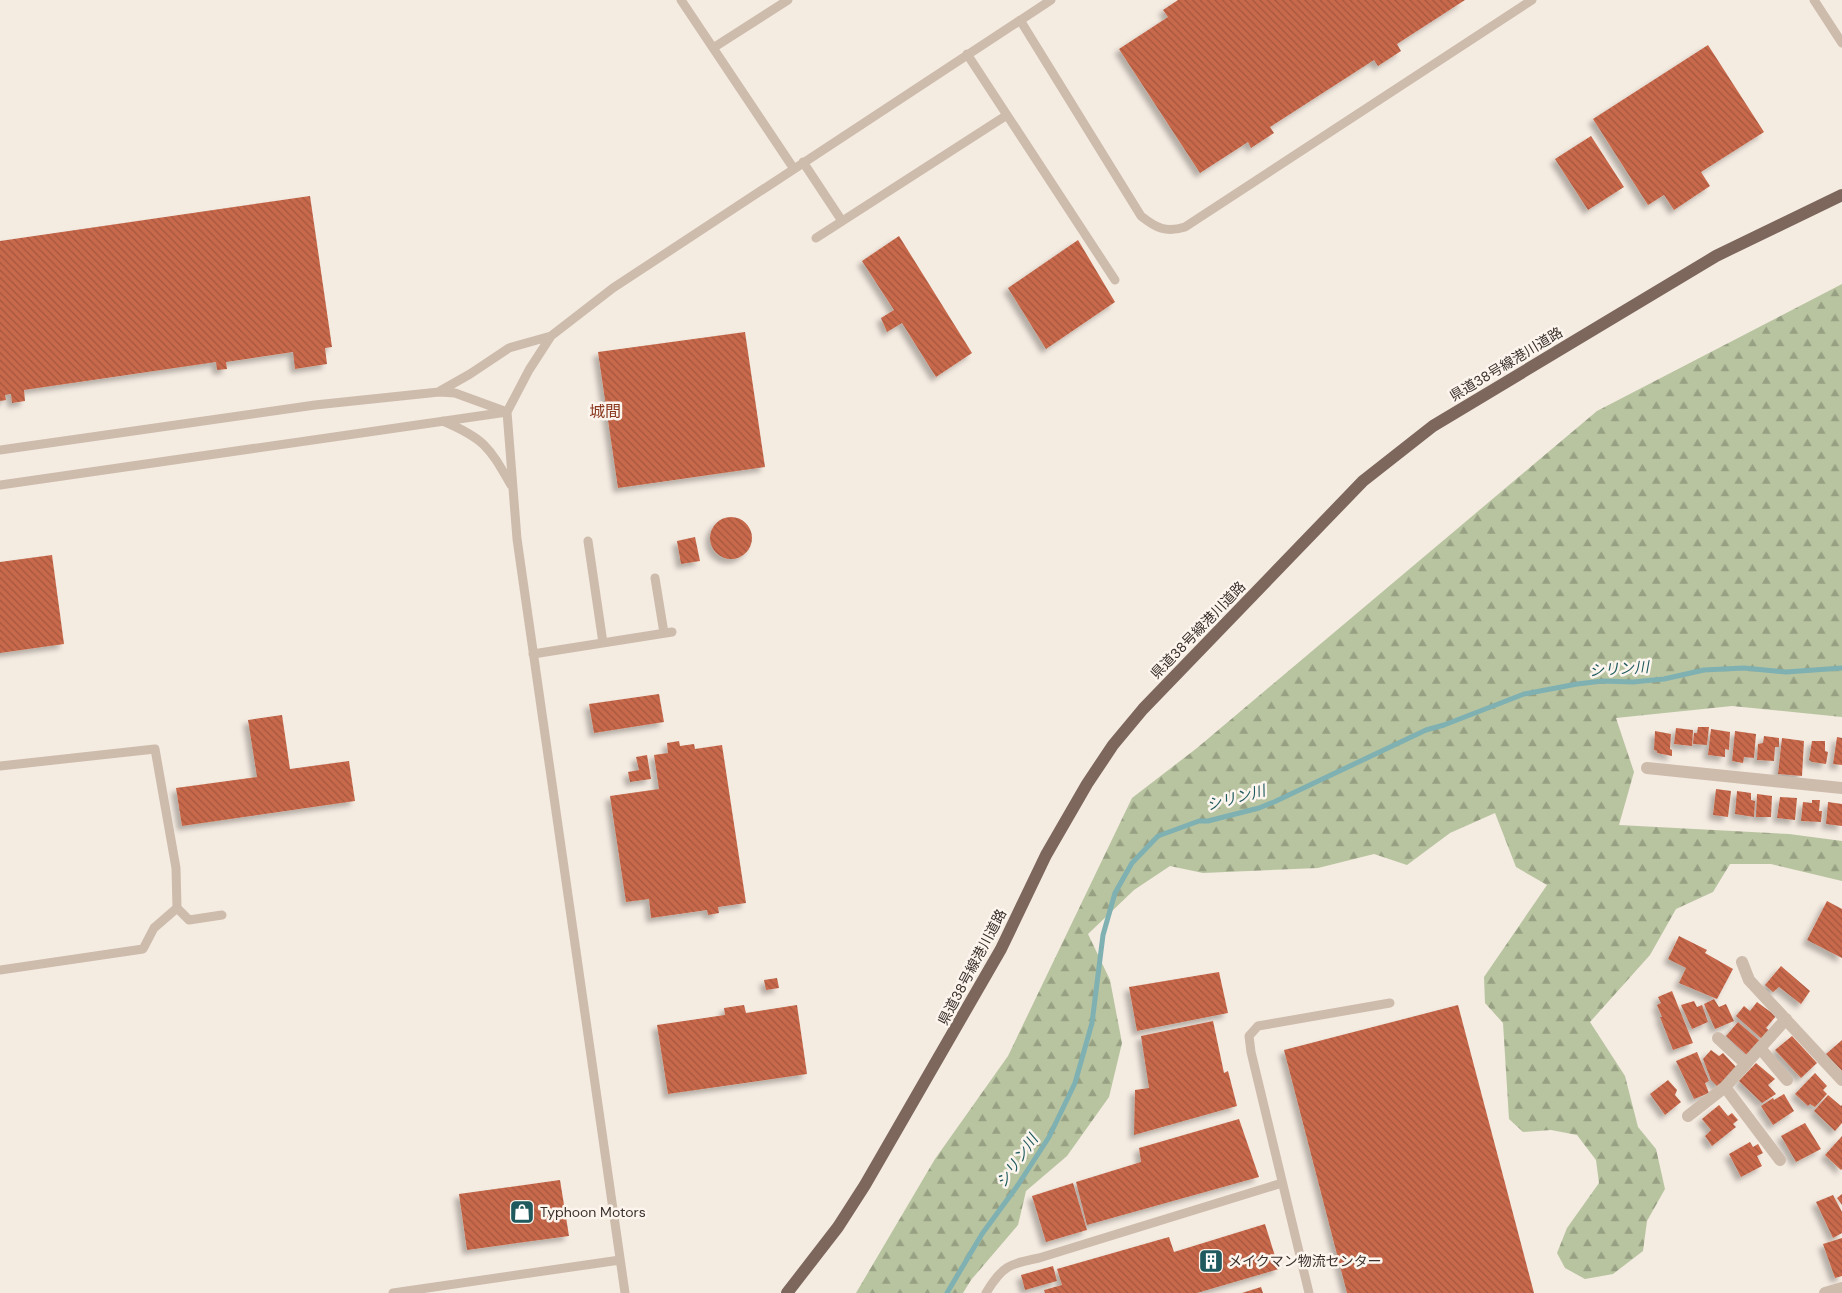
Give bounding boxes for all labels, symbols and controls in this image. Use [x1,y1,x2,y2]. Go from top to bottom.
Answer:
street label: 県道38号線港川道路 [1446,323,1566,405]
district label: 城間 [589,401,621,422]
street label: 県道38号線港川道路 [1147,577,1249,683]
water label: シリン川 [1588,657,1652,681]
water label: シリン川 [1204,780,1269,815]
street label: 県道38号線港川道路 [934,906,1010,1028]
water label: シリン川 [992,1129,1044,1191]
shop icon: Typhoon Motors [509,1199,535,1225]
place label: Typhoon Motors [540,1203,646,1221]
building icon: メイクマン物流センター [1198,1248,1224,1274]
place label: メイクマン物流センター [1228,1252,1382,1270]

